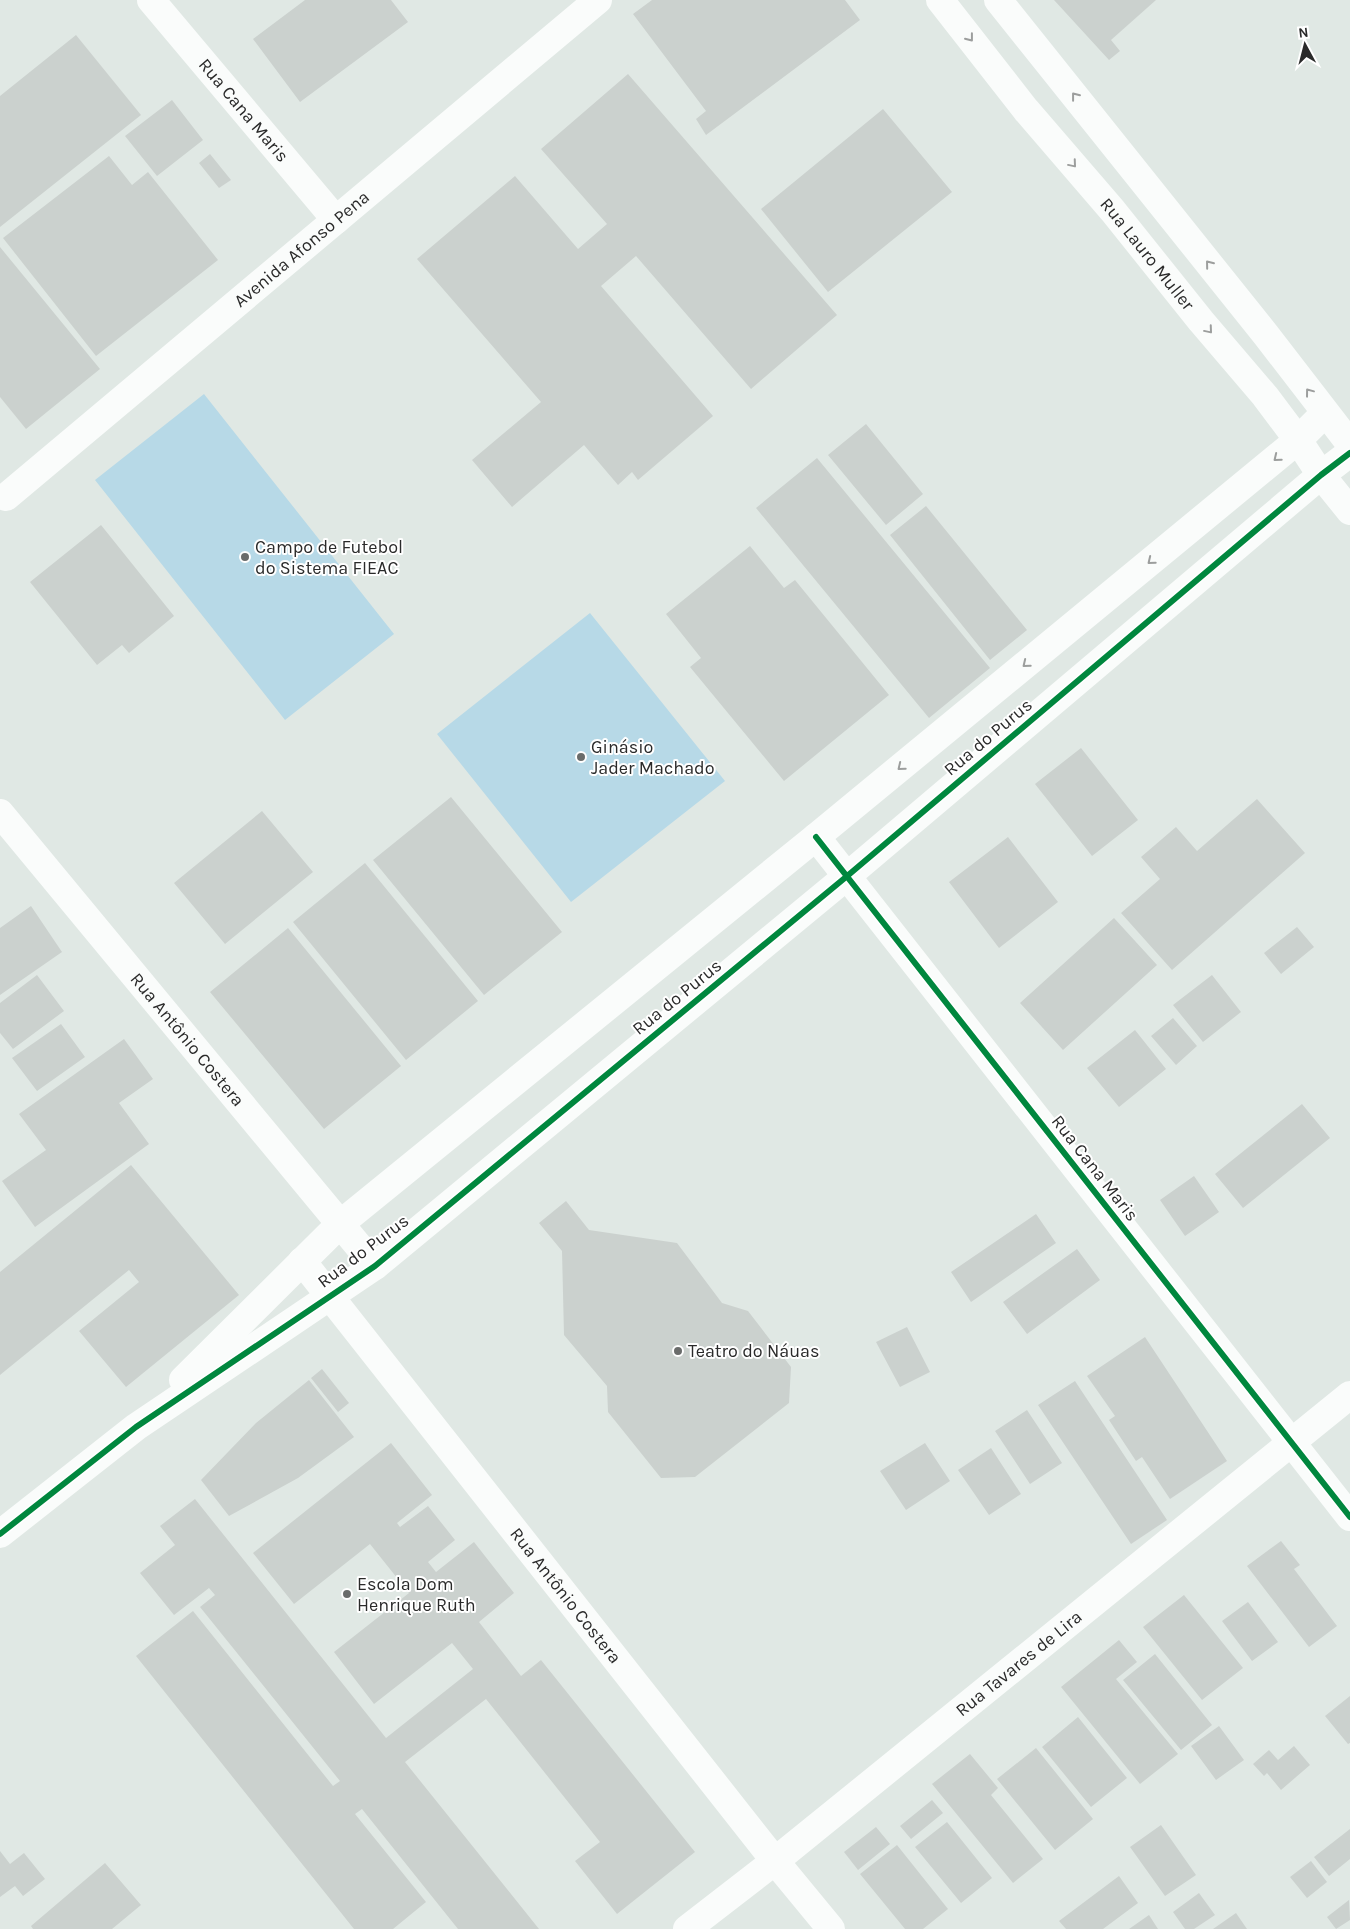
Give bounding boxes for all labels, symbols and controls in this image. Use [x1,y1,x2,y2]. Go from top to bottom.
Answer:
north arrow [1280,20,1330,70]
text: N [1297,24,1309,42]
one-way arrow [964,32,972,41]
street label: Rua Cana Maris [194,54,294,167]
one-way arrow [1072,93,1080,102]
one-way arrow [1067,158,1075,167]
street label: Avenida Afonso Pena [229,186,374,312]
street label: Rua Lauro Muller [1096,193,1199,315]
one-way arrow [1206,261,1214,270]
one-way arrow [1204,324,1212,333]
one-way arrow [1307,389,1315,398]
one-way arrow [1274,452,1283,460]
place label: Campo de Futebol do Sistema FIEAC [255,536,403,579]
marker: Campo de Futebol do Sistema FIEAC [239,551,251,563]
one-way arrow [1148,555,1157,564]
one-way arrow [1023,659,1032,667]
street label: Rua do Purus [939,694,1037,780]
place label: Ginásio Jader Machado [591,736,715,779]
marker: Ginásio Jader Machado [575,751,587,763]
one-way arrow [897,762,906,771]
street label: Rua do Purus [628,954,726,1040]
street label: Rua Antônio Costera [126,968,249,1111]
street label: Rua Cana Maris [1047,1111,1143,1225]
street label: Rua do Purus [313,1210,413,1292]
place label: Teatro do Náuas [688,1340,819,1362]
marker: Teatro do Náuas [672,1345,684,1357]
street label: Rua Antônio Costera [505,1523,626,1668]
place label: Escola Dom Henrique Ruth [357,1573,476,1616]
marker: Escola Dom Henrique Ruth [341,1588,353,1600]
street label: Rua Tavares de Lira [951,1606,1086,1721]

